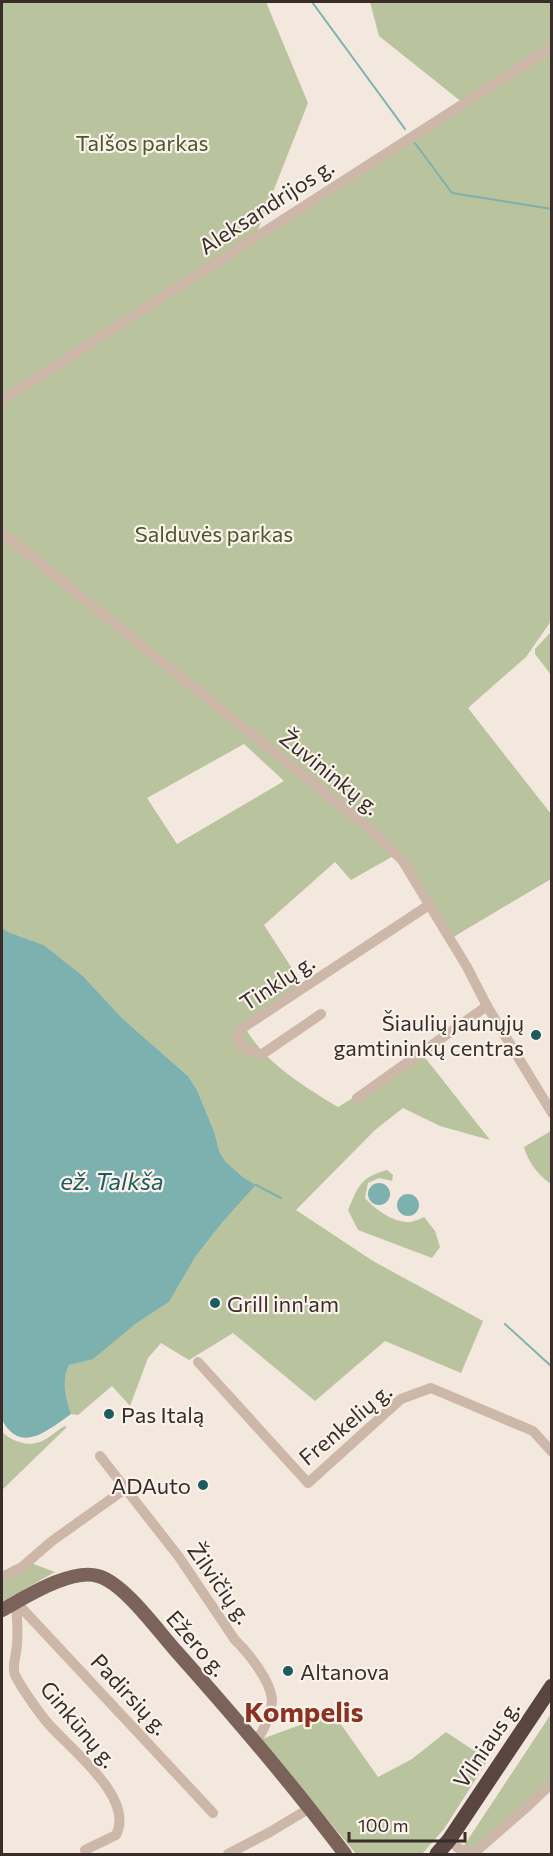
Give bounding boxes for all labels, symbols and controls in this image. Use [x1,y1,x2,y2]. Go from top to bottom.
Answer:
park label: Talšos parkas [75,129,209,156]
street label: Aleksandrijos g. [193,152,339,260]
park label: Salduvės parkas [135,520,293,547]
street label: Žuvininkų g. [275,724,385,820]
street label: Tinklų g. [235,948,319,1016]
place label: Šiaulių jaunųjų gamtininkų centras [333,1009,524,1061]
marker: Šiaulių jaunųjų gamtininkų centras [529,1028,543,1042]
water label: ež. Talkša [60,1166,164,1195]
place label: Grill inn'am [227,1290,339,1317]
marker: Grill inn'am [208,1296,222,1310]
street label: Frenkelių g. [293,1377,397,1471]
place label: Pas Italą [121,1401,204,1428]
marker: Pas Italą [102,1407,116,1421]
place label: ADAuto [111,1472,191,1499]
marker: ADAuto [196,1478,210,1492]
street label: Žilvičių g. [182,1537,258,1629]
street label: Ežero g. [161,1605,233,1681]
street label: Padirsių g. [86,1648,174,1740]
place label: Altanova [300,1658,389,1685]
marker: Altanova [281,1664,295,1678]
street label: Ginkūnų g. [35,1675,123,1773]
district label: Kompelis [244,1694,364,1728]
street label: Vilniaus g. [447,1695,525,1793]
scale bar [349,1805,464,1843]
text: 100 m [358,1814,408,1836]

